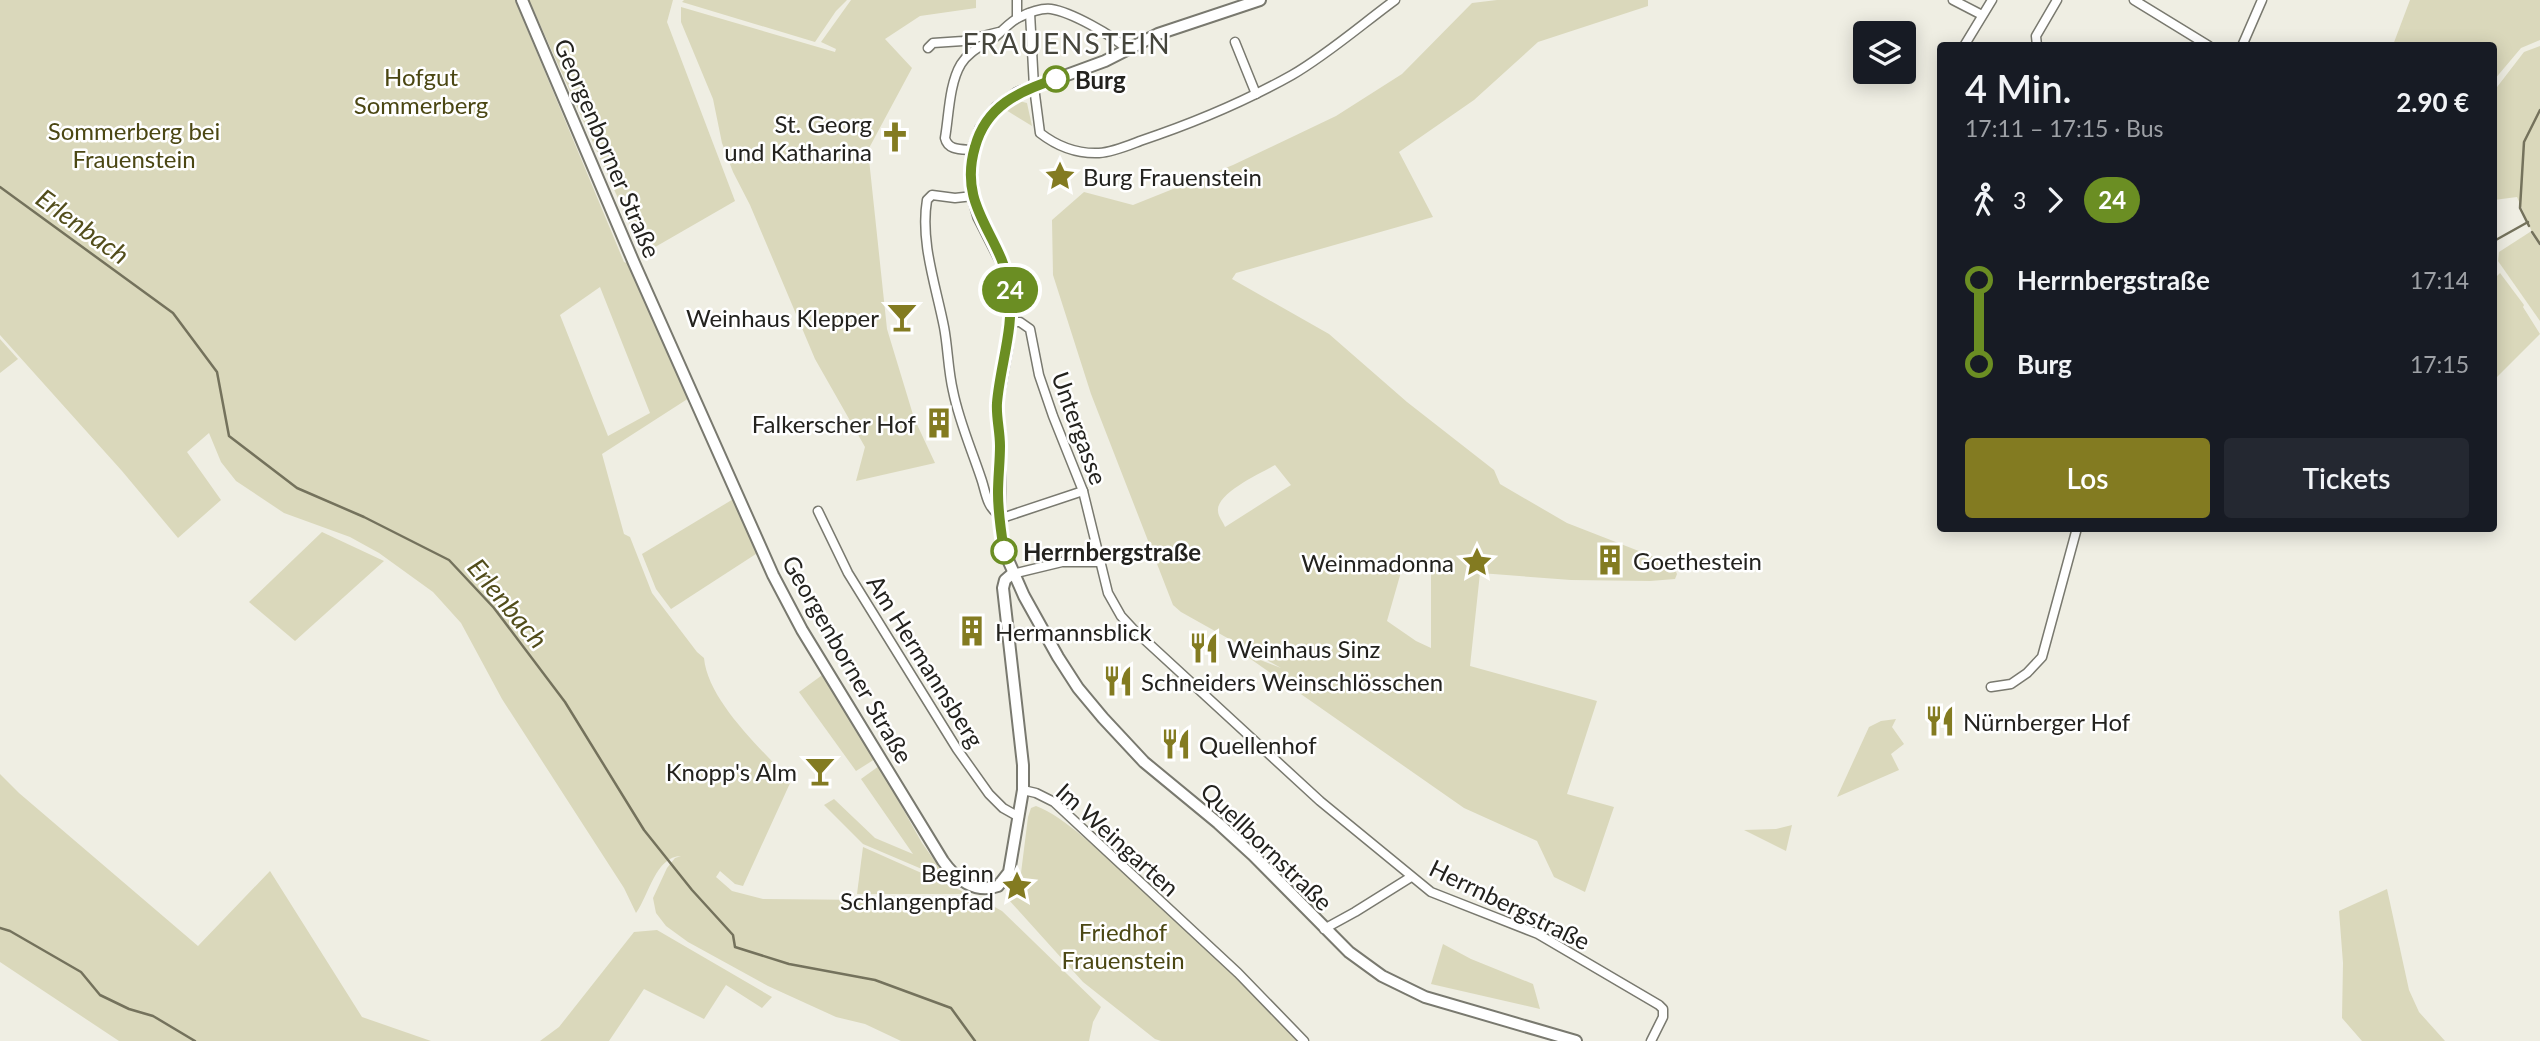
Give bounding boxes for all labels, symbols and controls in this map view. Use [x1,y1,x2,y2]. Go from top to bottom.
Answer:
map controls [1853,21,1916,84]
button: layers [1853,21,1916,84]
district label: FRAUENSTEIN [962,26,1172,60]
street label: Georgenborner Straße [549,34,667,262]
park label: Hofgut Sommerberg [354,62,488,119]
place label: Burg [1075,65,1126,94]
text: 4 Min. [1965,65,2072,111]
marker: Burg [1043,66,1069,92]
text: 2.90 € [2396,86,2469,118]
place label: St. Georg und Katharina [724,109,872,166]
text: 17:11 – 17:15 · Bus [1965,114,2164,142]
park label: Sommerberg bei Frauenstein [48,116,220,173]
church icon: St. Georg und Katharina [878,120,912,154]
place icon: Burg Frauenstein [1043,159,1077,193]
place label: Burg Frauenstein [1083,162,1262,191]
icon: walk [1965,181,2003,219]
icon: forward [2036,181,2074,219]
water label: Erlenbach [30,182,136,270]
text: 24 [2098,185,2126,214]
text: 3 [2013,186,2026,214]
text: Herrnbergstraße [2017,264,2210,296]
text: 17:14 [2410,266,2469,294]
line badge: 24 [978,267,1042,313]
text: 24 [996,275,1024,304]
bar icon: Weinhaus Klepper [885,300,919,334]
place label: Weinhaus Klepper [686,303,879,332]
text: Burg [2017,348,2072,380]
text: 17:15 [2410,350,2469,378]
street label: Untergasse [1046,368,1114,488]
building icon: Falkerscher Hof [922,406,956,440]
place label: Falkerscher Hof [752,409,917,438]
button: Los [1965,438,2210,518]
button: Tickets [2224,438,2469,518]
place label: Herrnbergstraße [1023,537,1201,566]
marker: Herrnbergstraße [991,538,1017,564]
building icon: Goethestein [1593,543,1627,577]
place icon: Weinmadonna [1460,545,1494,579]
place label: Goethestein [1633,546,1762,575]
place label: Weinmadonna [1301,548,1454,577]
street label: Georgenborner Straße [777,550,919,768]
water label: Erlenbach [461,552,555,654]
street label: Am Hermannsberg [861,570,991,752]
building icon: Hermannsblick [955,614,989,648]
place label: Hermannsblick [995,617,1153,646]
restaurant icon: Weinhaus Sinz [1187,631,1221,665]
place label: Weinhaus Sinz [1227,634,1381,663]
restaurant icon: Schneiders Weinschlösschen [1101,664,1135,698]
place label: Schneiders Weinschlösschen [1141,667,1443,696]
restaurant icon: Nürnberger Hof [1923,704,1957,738]
place label: Nürnberger Hof [1963,707,2131,736]
restaurant icon: Quellenhof [1159,727,1193,761]
place label: Quellenhof [1199,730,1317,759]
bar icon: Knopp's Alm [803,754,837,788]
place label: Knopp's Alm [666,757,797,786]
street label: Im Weingarten [1051,776,1185,902]
street label: Quellbornstraße [1195,776,1339,916]
street label: Herrnbergstraße [1425,853,1595,955]
place label: Beginn Schlangenpfad [840,858,994,915]
place icon: Beginn Schlangenpfad [1000,869,1034,903]
park label: Friedhof Frauenstein [1061,917,1185,974]

